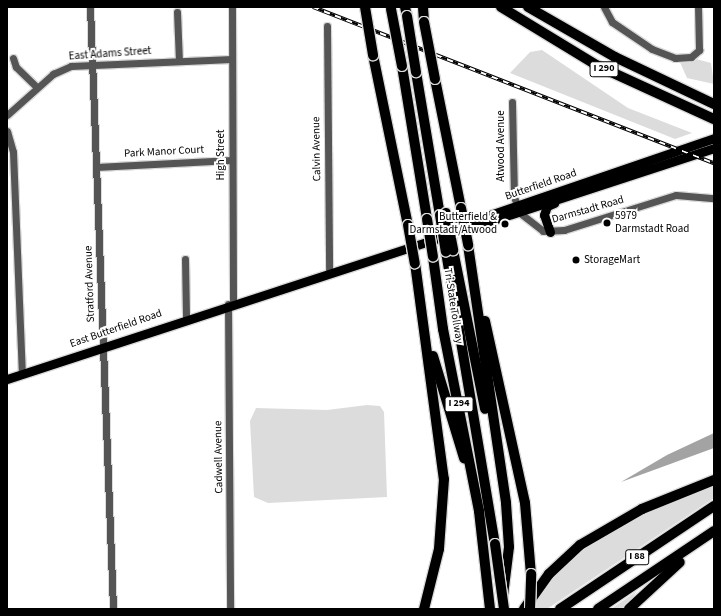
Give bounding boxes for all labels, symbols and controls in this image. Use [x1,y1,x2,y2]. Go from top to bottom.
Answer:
street label: East Adams Street [68,45,152,63]
road number: I 290 [589,61,619,77]
street label: Atwood Avenue [494,110,508,182]
street label: Calvin Avenue [310,117,324,181]
street label: High Street [214,129,228,181]
street label: Park Manor Court [124,143,204,161]
street label: Butterfield Road [503,167,579,203]
street label: Darmstadt Road [550,193,626,227]
place label: 5979 Darmstadt Road [615,210,689,236]
place label: Butterfield & Darmstadt/Atwood [410,211,497,237]
marker: 5979 Darmstadt Road [602,218,612,228]
marker: Butterfield & Darmstadt/Atwood [500,219,510,229]
street label: Stratford Avenue [82,245,98,323]
place label: StorageMart [584,253,640,267]
marker: StorageMart [571,255,581,265]
street label: Tri-State Tollway [441,267,465,345]
street label: East Butterfield Road [68,307,164,351]
road number: I 294 [444,396,474,412]
street label: Cadwell Avenue [212,420,226,494]
road number: I 88 [625,549,649,565]

